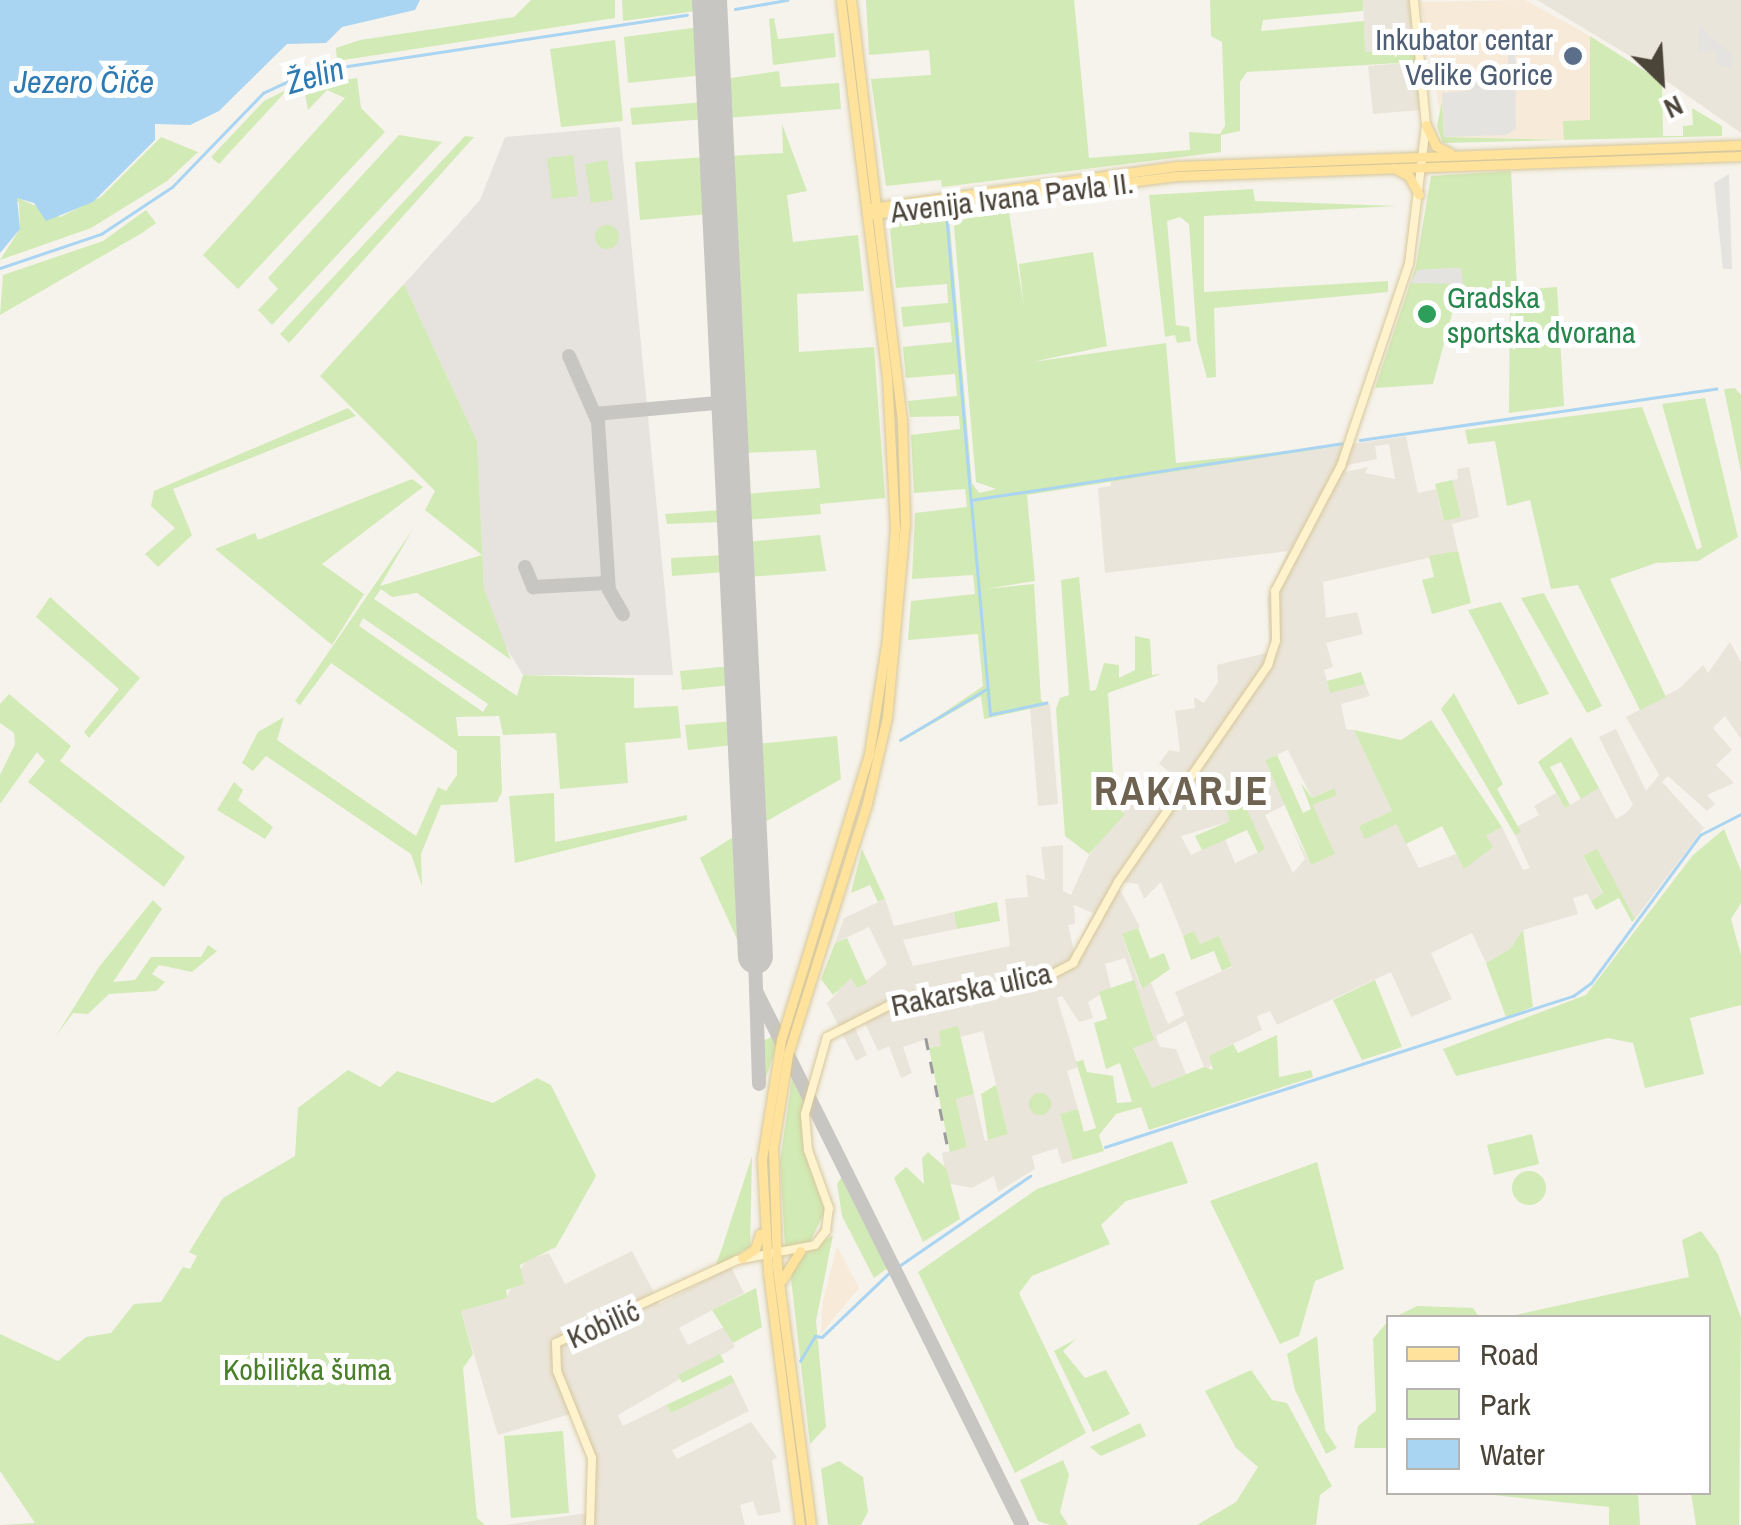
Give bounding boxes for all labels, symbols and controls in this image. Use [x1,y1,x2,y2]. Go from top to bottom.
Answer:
place label: Inkubator centar Velike Gorice [1375,21,1553,92]
north arrow [1611,30,1711,130]
marker: Inkubator centar Velike Gorice [1562,45,1584,67]
water label: Želin [282,50,348,102]
water label: Jezero Čiče [14,63,154,101]
text: N [1658,86,1689,128]
street label: Avenija Ivana Pavla II. [889,164,1135,230]
place label: Gradska sportska dvorana [1447,279,1636,350]
marker: Gradska sportska dvorana [1416,303,1438,325]
district label: RAKARJE [1094,767,1270,815]
street label: Rakarska ulica [888,954,1054,1024]
street label: Kobilić [561,1292,645,1356]
legend [1386,1315,1711,1495]
text: Road [1480,1334,1539,1374]
park label: Kobilička šuma [223,1351,391,1387]
text: Park [1480,1384,1531,1424]
text: Water [1480,1434,1545,1474]

